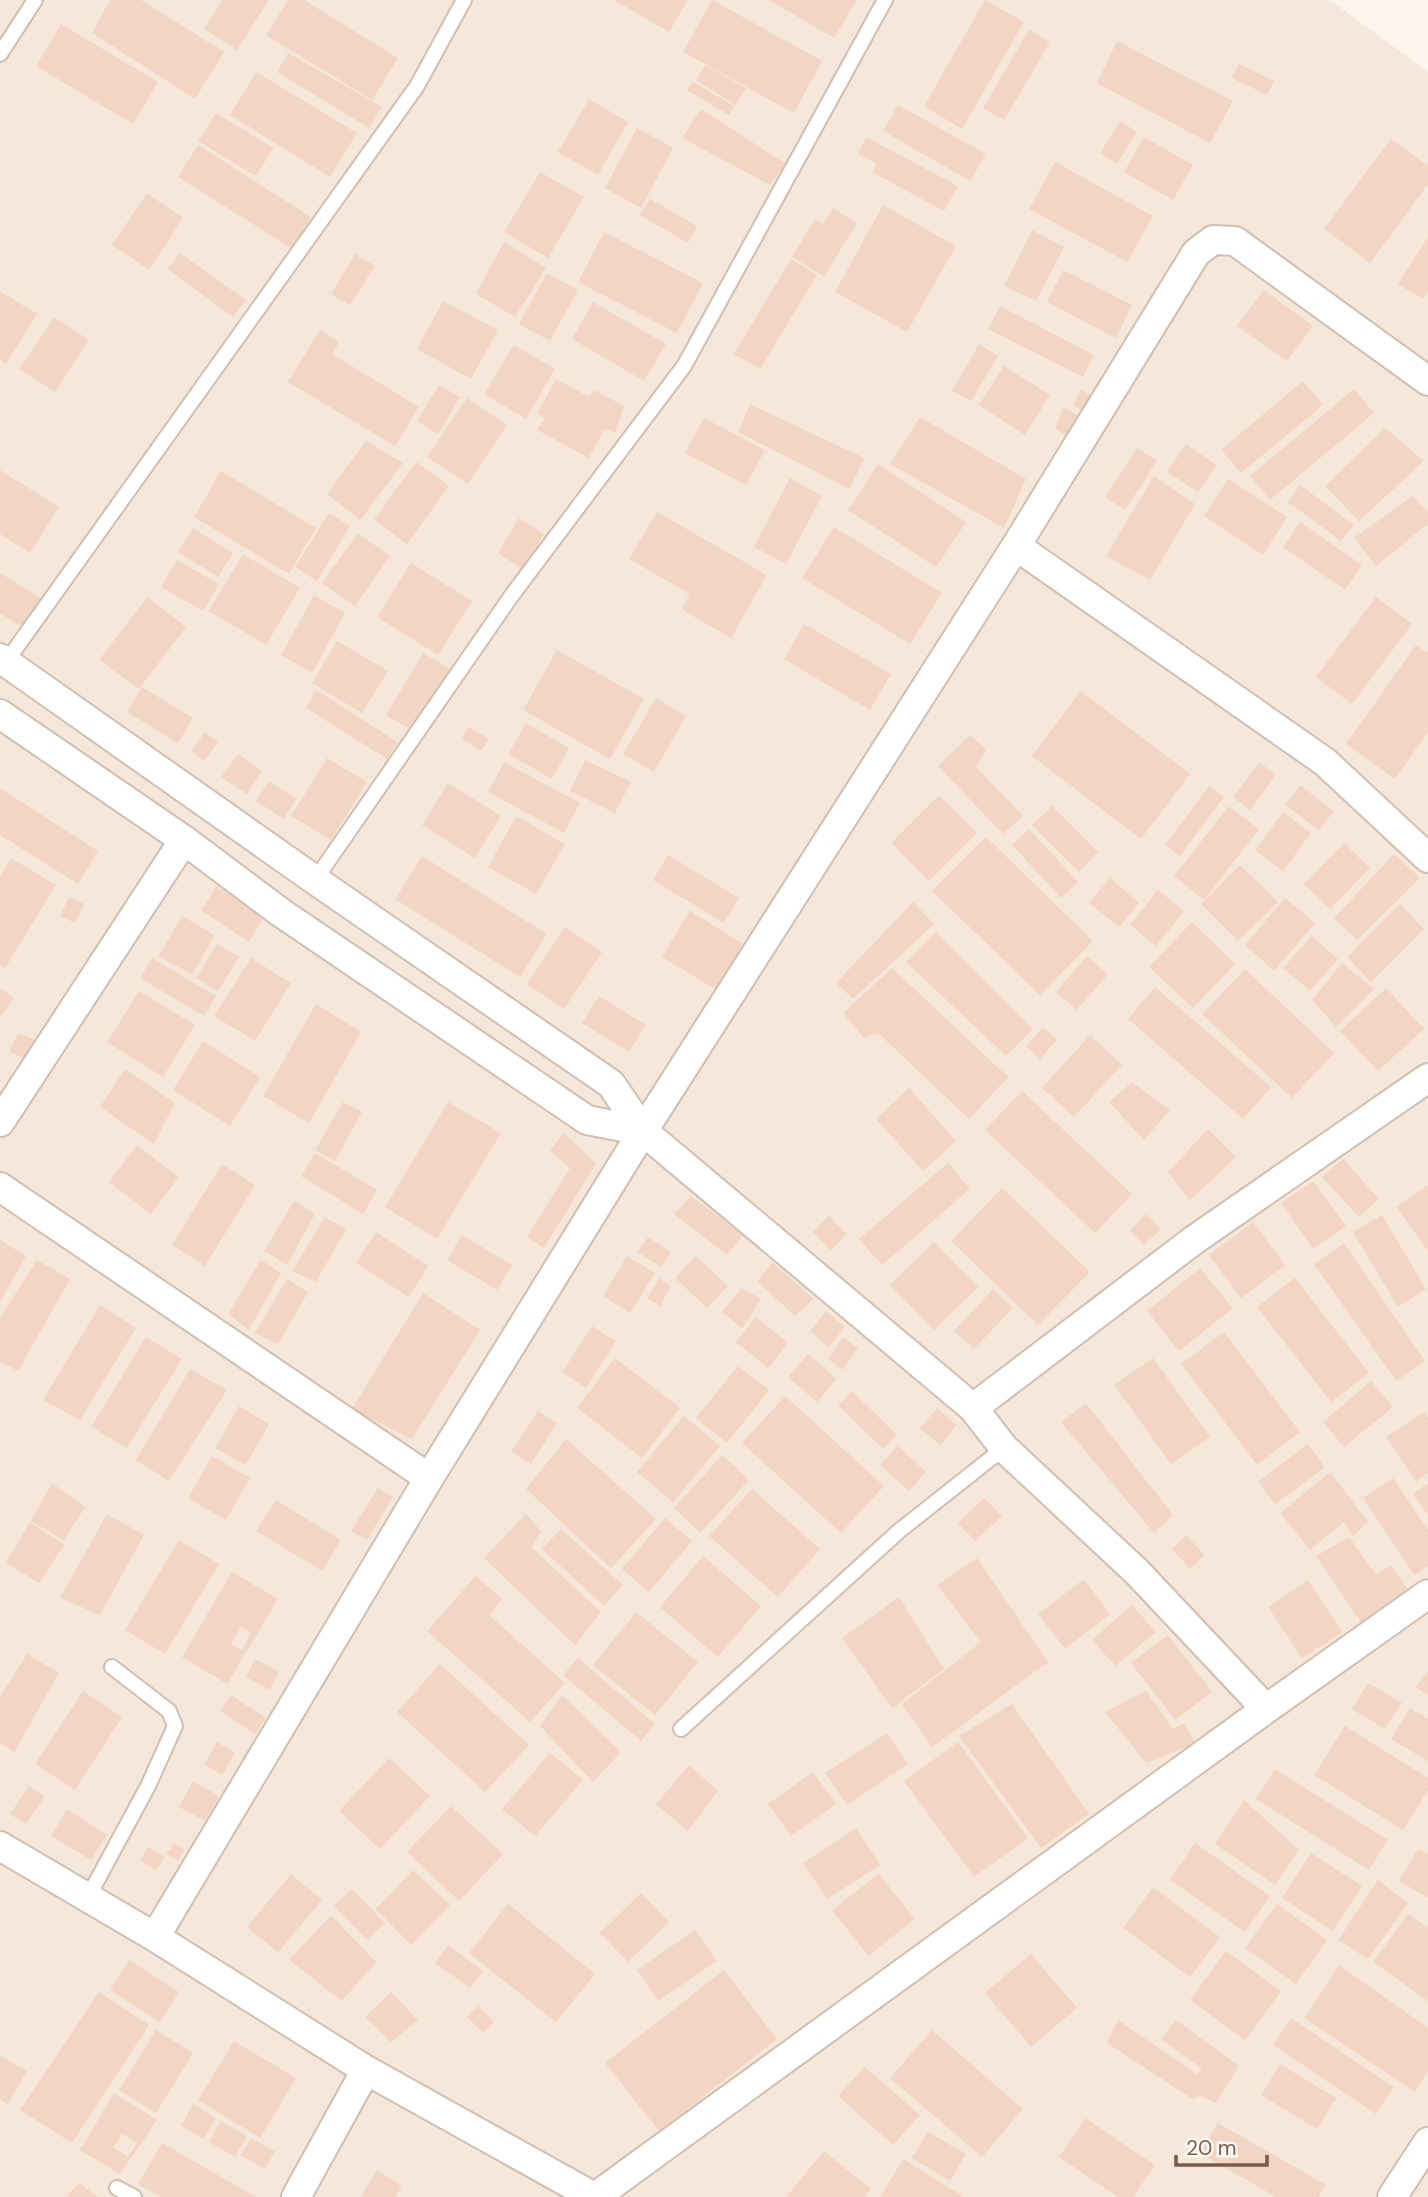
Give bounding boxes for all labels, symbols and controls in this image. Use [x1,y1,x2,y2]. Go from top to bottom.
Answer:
scale bar [1176,2124,1267,2168]
text: 20 m [1186,2134,1237,2162]

